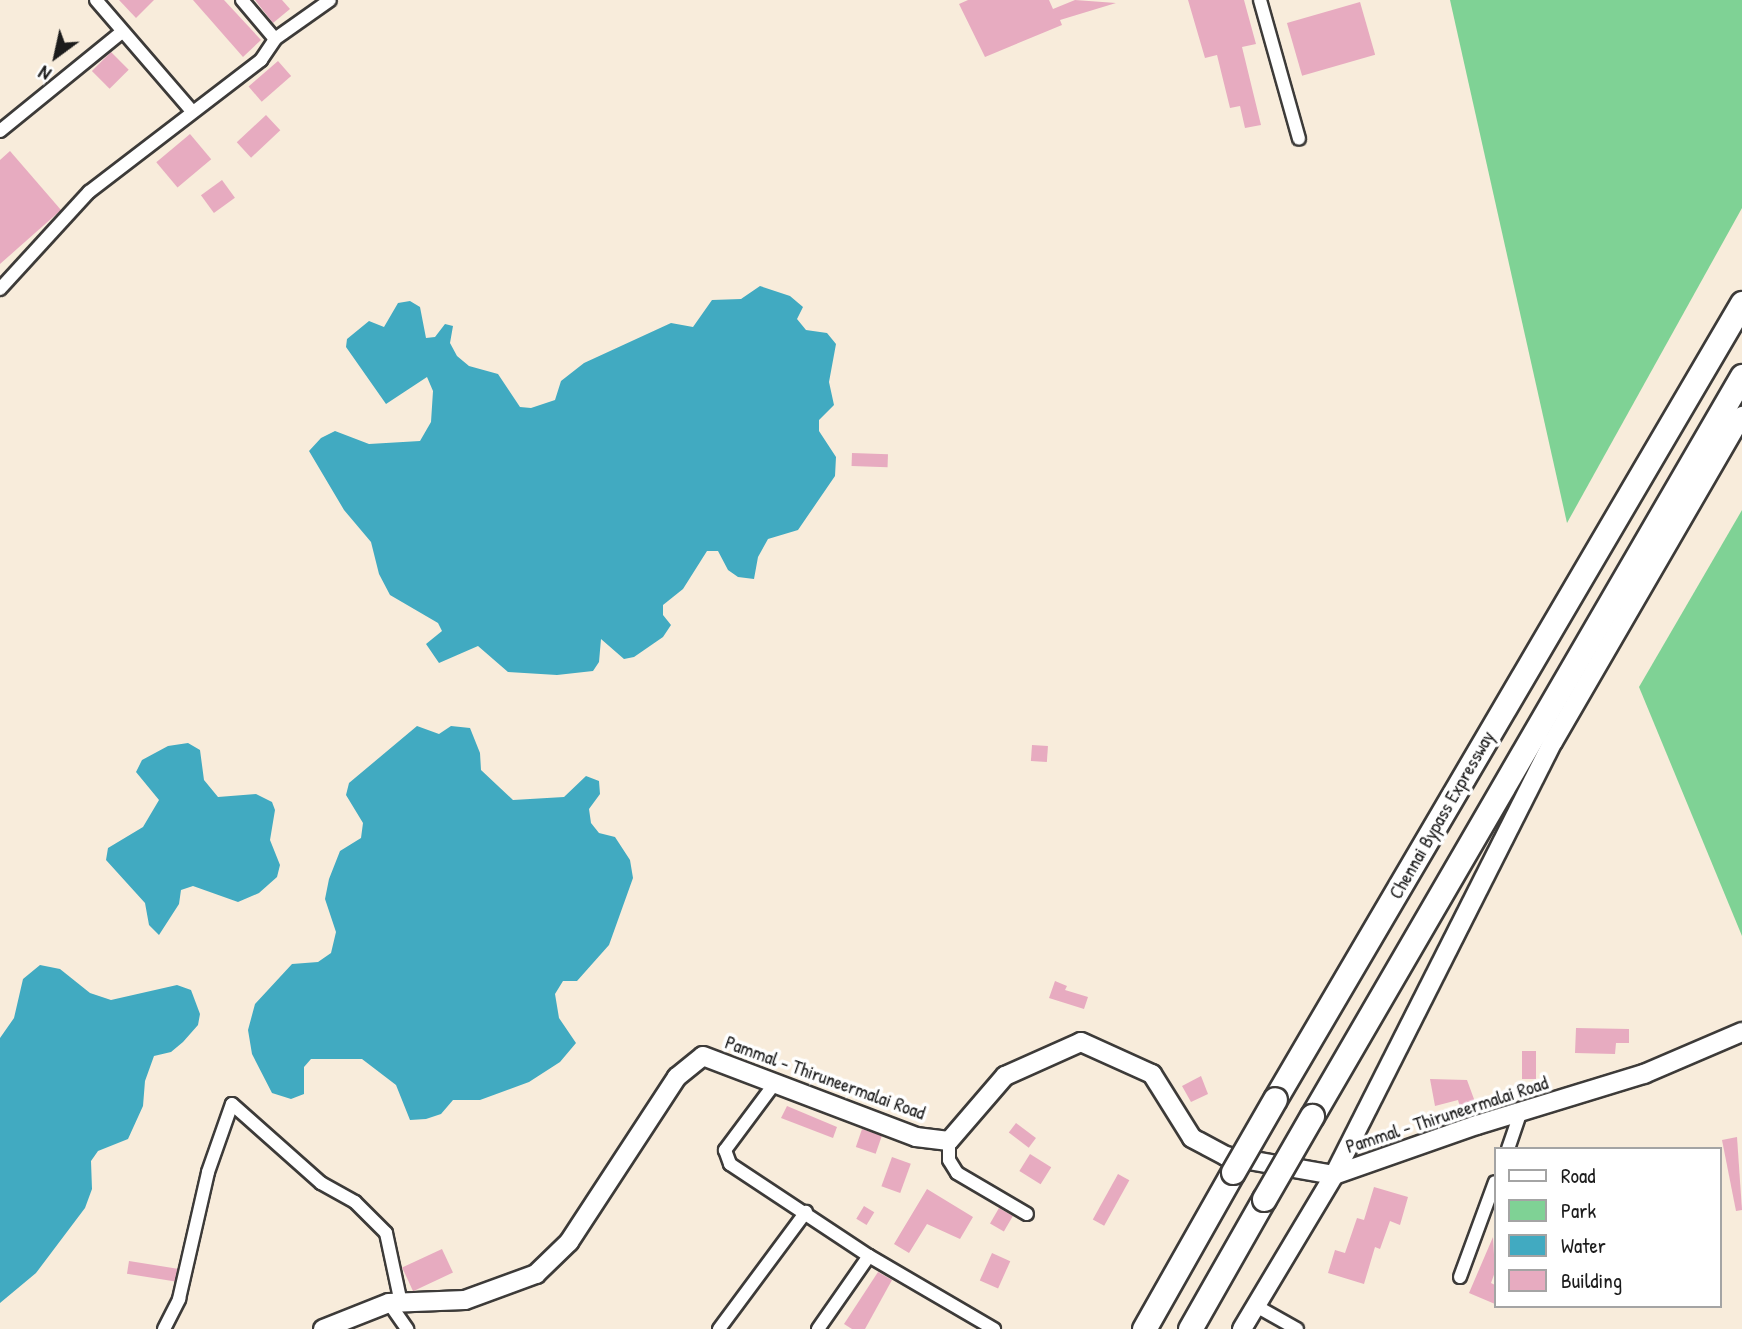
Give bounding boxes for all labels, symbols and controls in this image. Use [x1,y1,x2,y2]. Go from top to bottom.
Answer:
north arrow [21,21,91,91]
text: N [33,60,56,87]
street label: Chennai Bypass Expressway [1385,727,1499,903]
street label: Pammal - Thiruneermalai Road [722,1031,928,1125]
street label: Pammal - Thiruneermalai Road [1343,1072,1551,1158]
legend [1494,1147,1721,1308]
text: Road [1561,1161,1595,1190]
text: Park [1561,1196,1596,1225]
text: Water [1561,1231,1606,1260]
text: Building [1561,1266,1622,1295]

